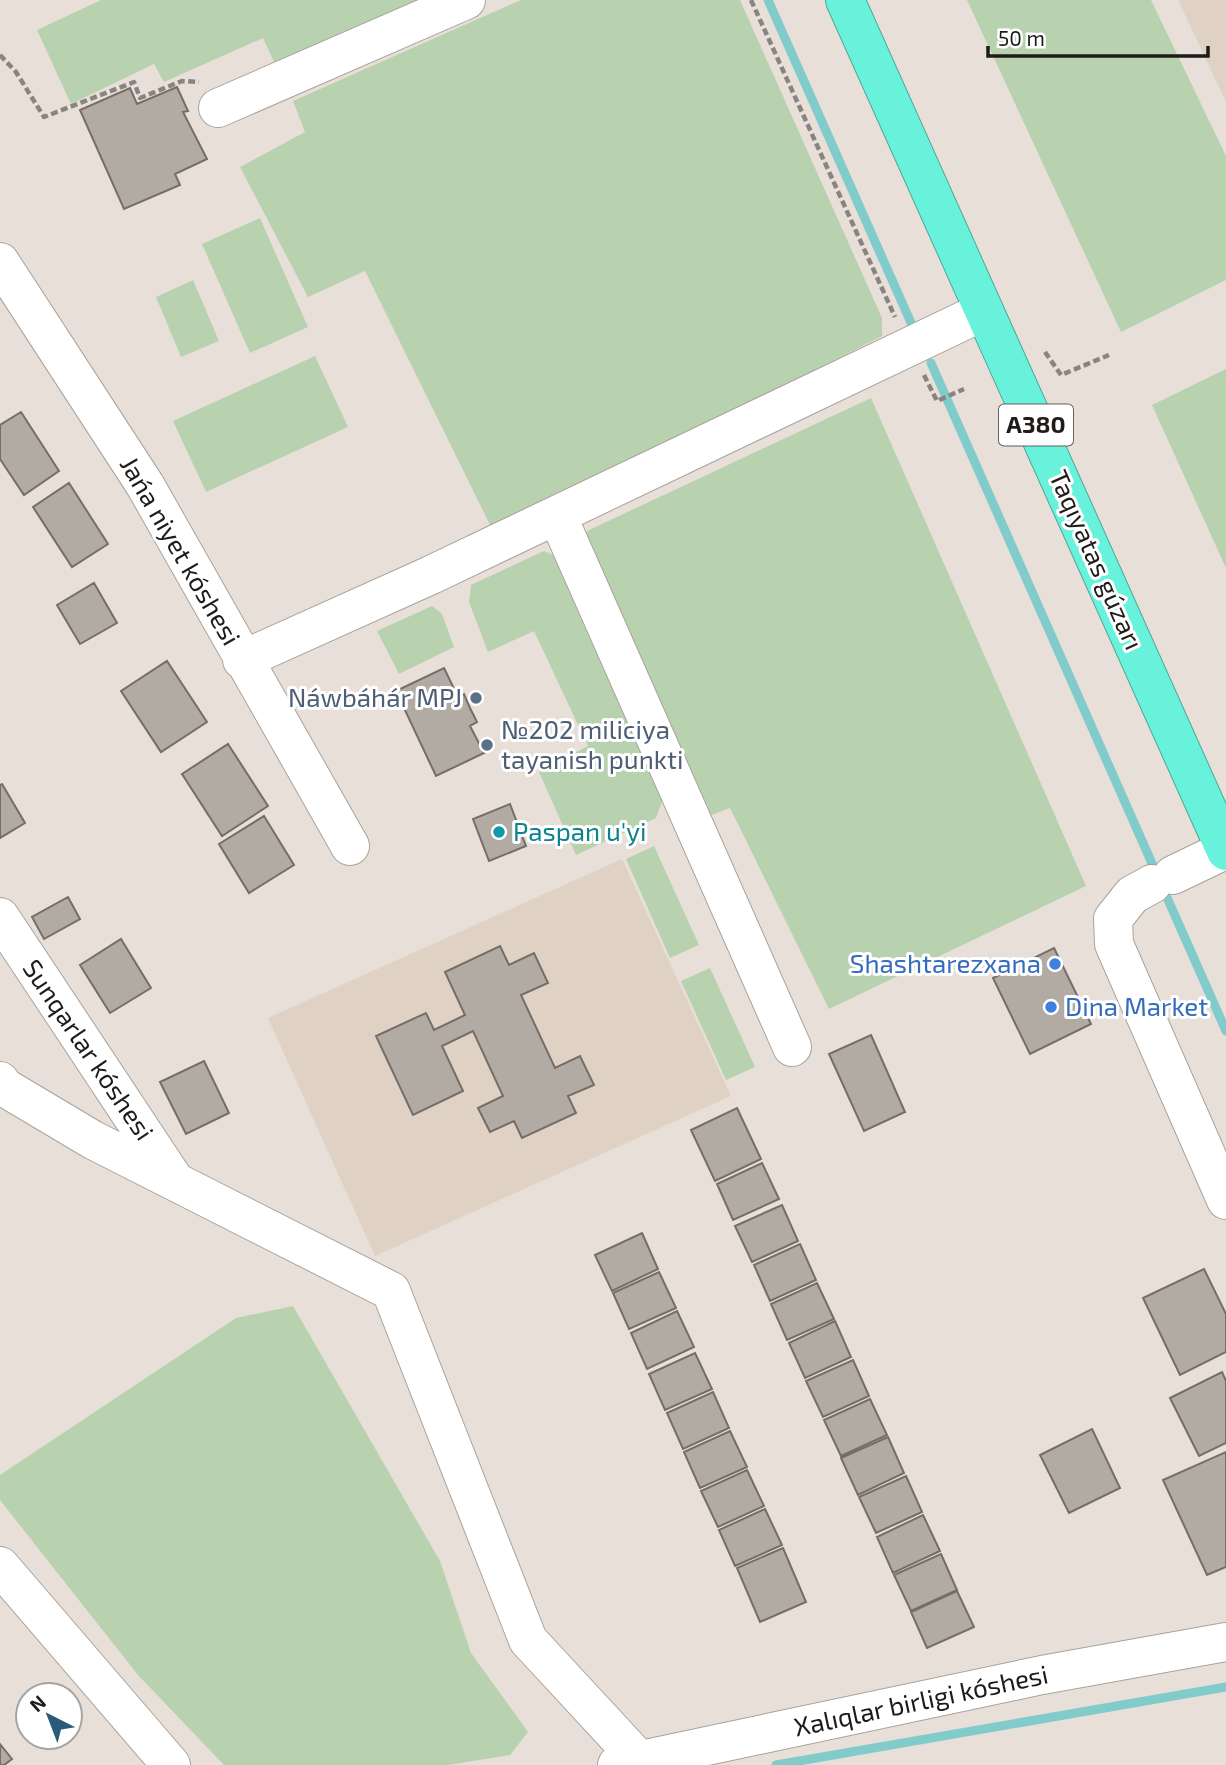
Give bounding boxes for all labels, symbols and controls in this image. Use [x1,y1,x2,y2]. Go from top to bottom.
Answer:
scale bar [988,14,1208,58]
text: 50 m [998,25,1045,50]
road number: A380 [999,404,1073,446]
street label: Jańa niyet kóshesi [115,450,248,650]
street label: Taqıyatas gúzarı [1044,465,1151,654]
place label: Náwbáhár MPJ [288,681,462,712]
marker: Náwbáhár MPJ [468,690,484,706]
place label: №202 miliciya tayanish punkti [501,713,683,774]
marker: №202 miliciya tayanish punkti [479,737,495,753]
place label: Paspan u'yi [513,815,646,846]
marker: Paspan u'yi [491,824,507,840]
place label: Shashtarezxana [850,947,1041,978]
street label: Sunqarlar kóshesi [17,953,161,1145]
marker: Shashtarezxana [1047,956,1063,972]
place label: Dina Market [1065,990,1208,1021]
marker: Dina Market [1043,999,1059,1015]
street label: Xalıqlar birligi kóshesi [791,1657,1051,1742]
north arrow [14,1681,84,1751]
text: N [24,1690,50,1716]

